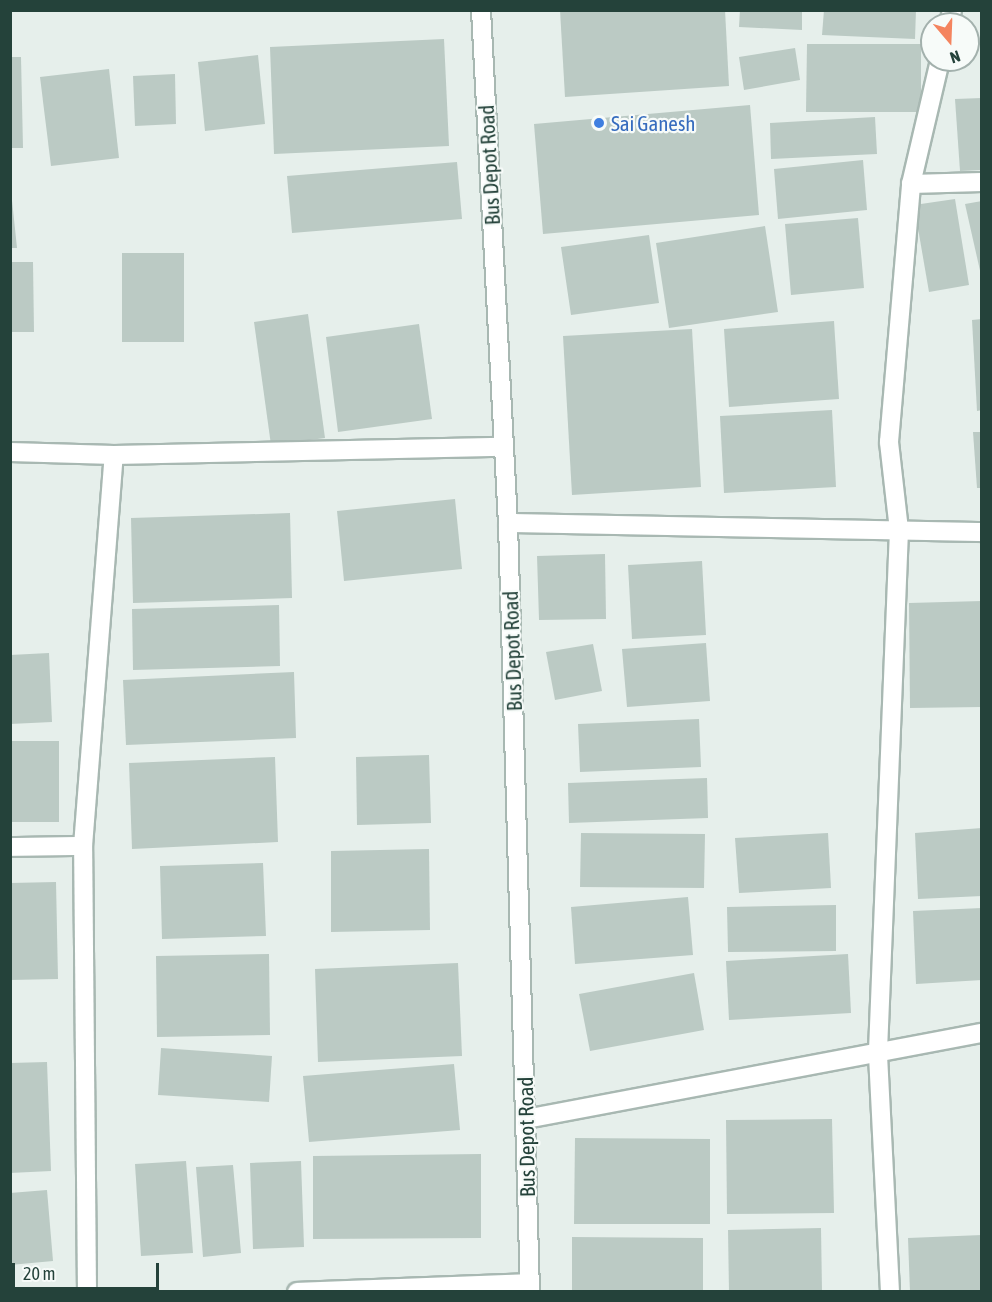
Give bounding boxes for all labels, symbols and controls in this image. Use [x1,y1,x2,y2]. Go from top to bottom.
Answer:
north arrow [920,12,980,72]
text: N [948,47,963,67]
street label: Bus Depot Road [473,104,505,226]
place label: Sai Ganesh [611,110,696,136]
marker: Sai Ganesh [592,116,606,130]
street label: Bus Depot Road [497,590,527,712]
street label: Bus Depot Road [512,1077,540,1197]
scale bar [15,1251,162,1289]
text: 20 m [23,1263,55,1284]

